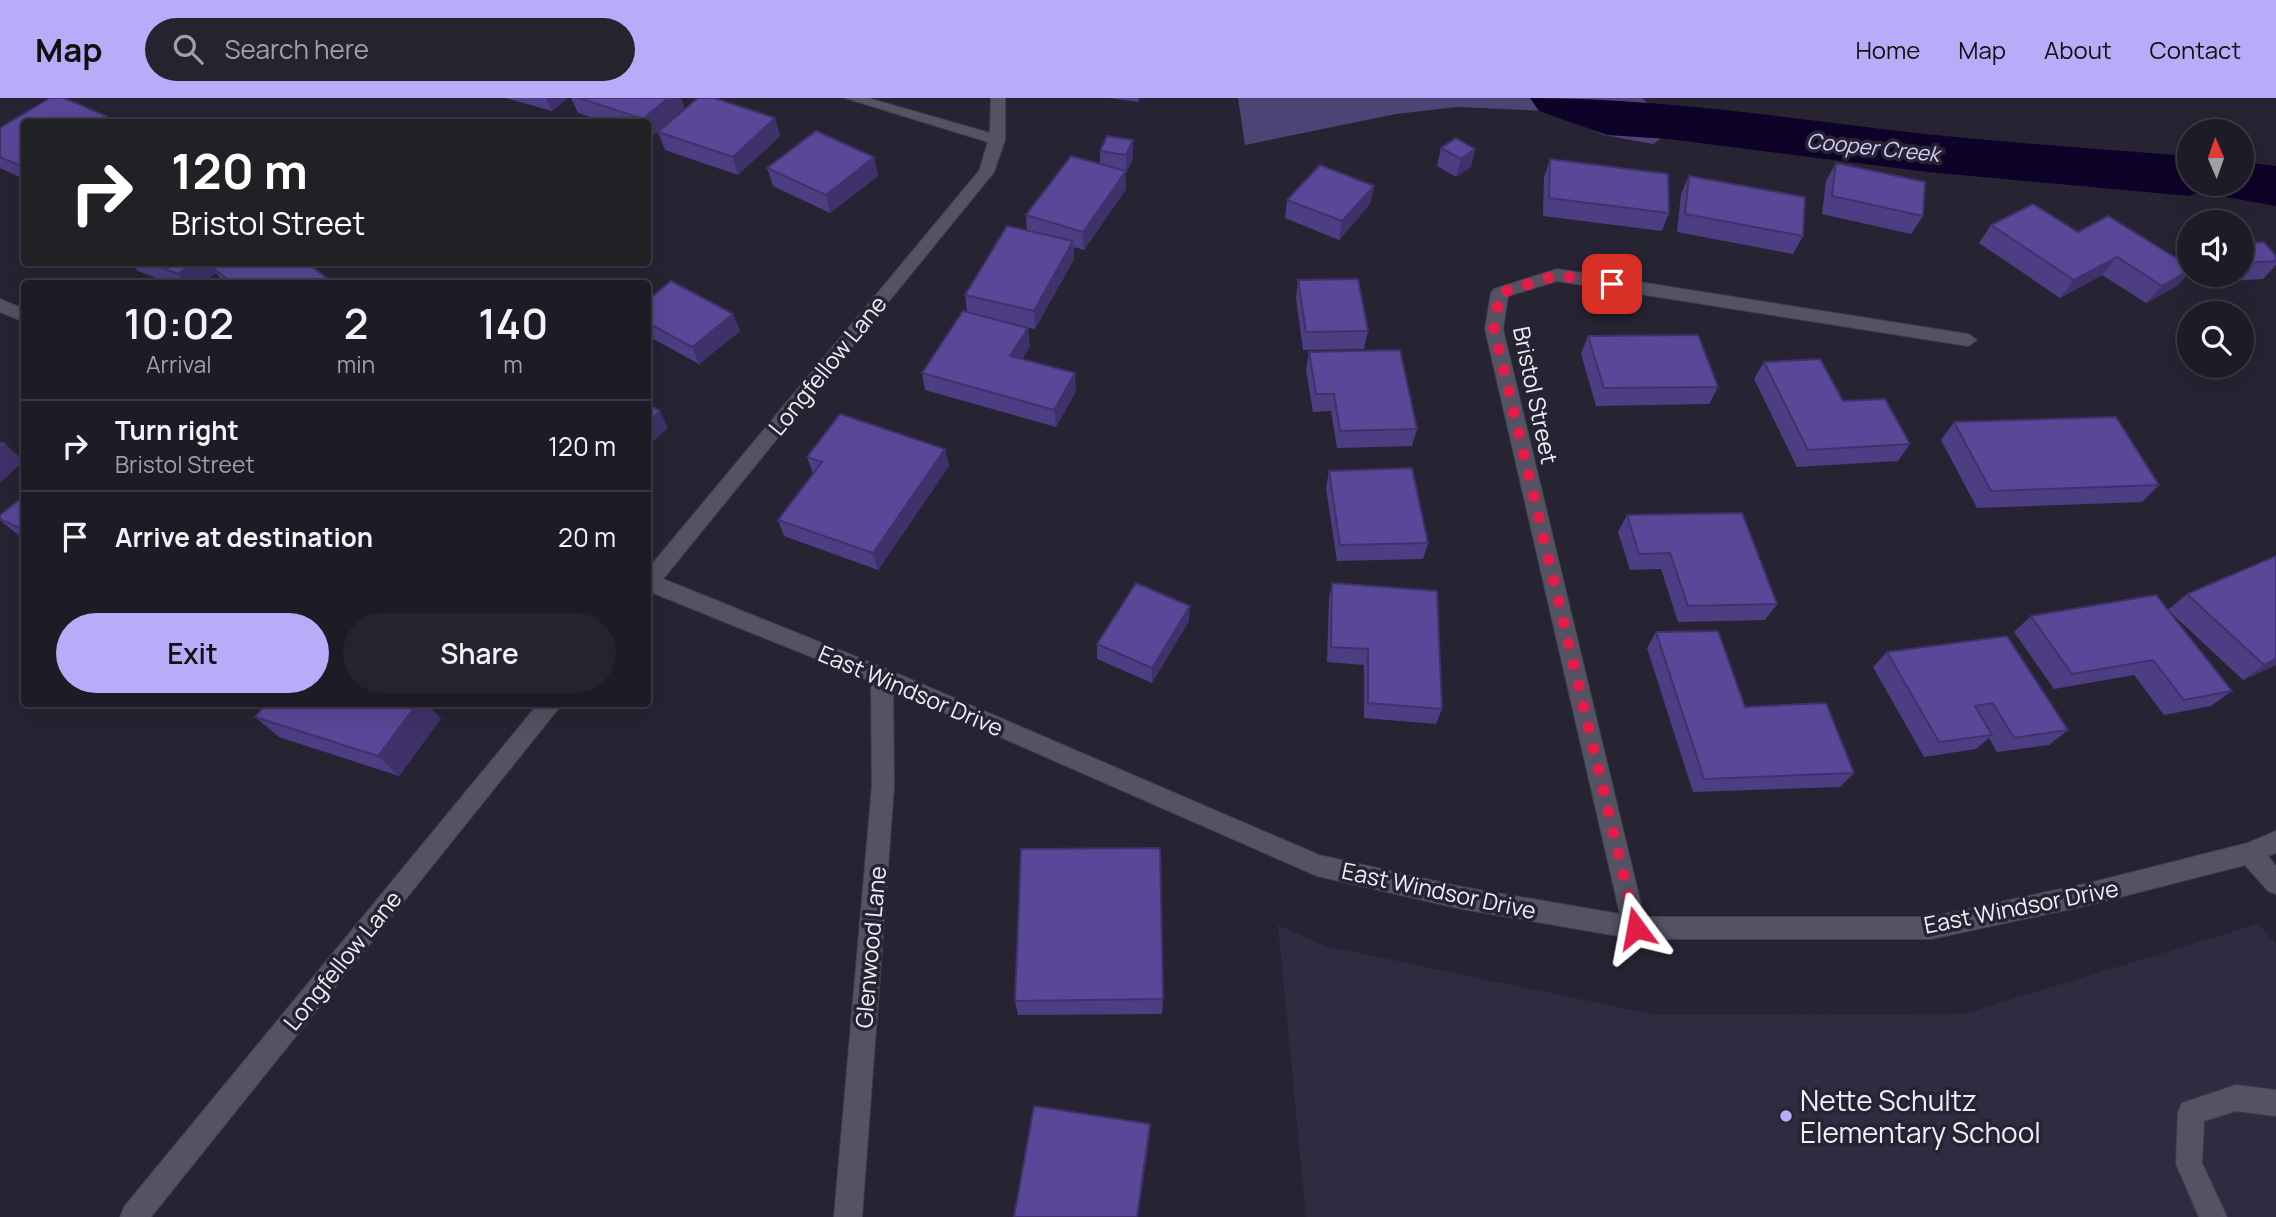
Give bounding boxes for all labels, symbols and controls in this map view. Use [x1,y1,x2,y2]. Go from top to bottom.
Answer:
search box [145,18,635,81]
text: Map [35,27,103,72]
icon: search [169,30,207,68]
text: Search here [225,31,369,67]
text: Home [1855,33,1920,66]
text: Map [1958,33,2006,66]
text: About [2044,33,2112,66]
text: Contact [2150,33,2241,66]
north arrow [2177,119,2254,196]
map controls [2177,119,2254,378]
water label: Cooper Creek [1805,126,1944,168]
text: 120 m [171,137,308,204]
icon: right [56,147,147,238]
text: Bristol Street [171,201,365,245]
button: sound [2177,210,2254,287]
pin [1582,254,1642,314]
icon: arrive [1593,265,1631,303]
street label: Longfellow Lane [761,288,893,442]
text: 10:02 [124,294,234,352]
text: 2 [344,294,368,352]
text: 140 [478,294,548,352]
button: search [2177,301,2254,378]
street label: Bristol Street [1506,323,1566,467]
text: Arrival [146,348,212,380]
text: min [337,348,375,380]
text: m [503,348,523,380]
text: Turn right [115,412,239,448]
icon: right [56,427,94,465]
text: 120 m [548,428,616,464]
text: Bristol Street [115,448,255,480]
icon: arrive [56,518,94,556]
text: Arrive at destination [115,519,373,555]
text: 20 m [558,519,616,555]
button: Exit [56,613,329,693]
button: Share [343,613,616,693]
street label: East Windsor Drive [814,637,1008,743]
street label: East Windsor Drive [1339,854,1539,926]
street label: Glenwood Lane [847,865,893,1029]
street label: East Windsor Drive [1921,871,2121,941]
street label: Longfellow Lane [276,883,408,1037]
position arrow [1599,891,1673,965]
place label: Nette Schultz Elementary School [1800,1081,2041,1151]
marker: Nette Schultz Elementary School [1778,1108,1794,1124]

